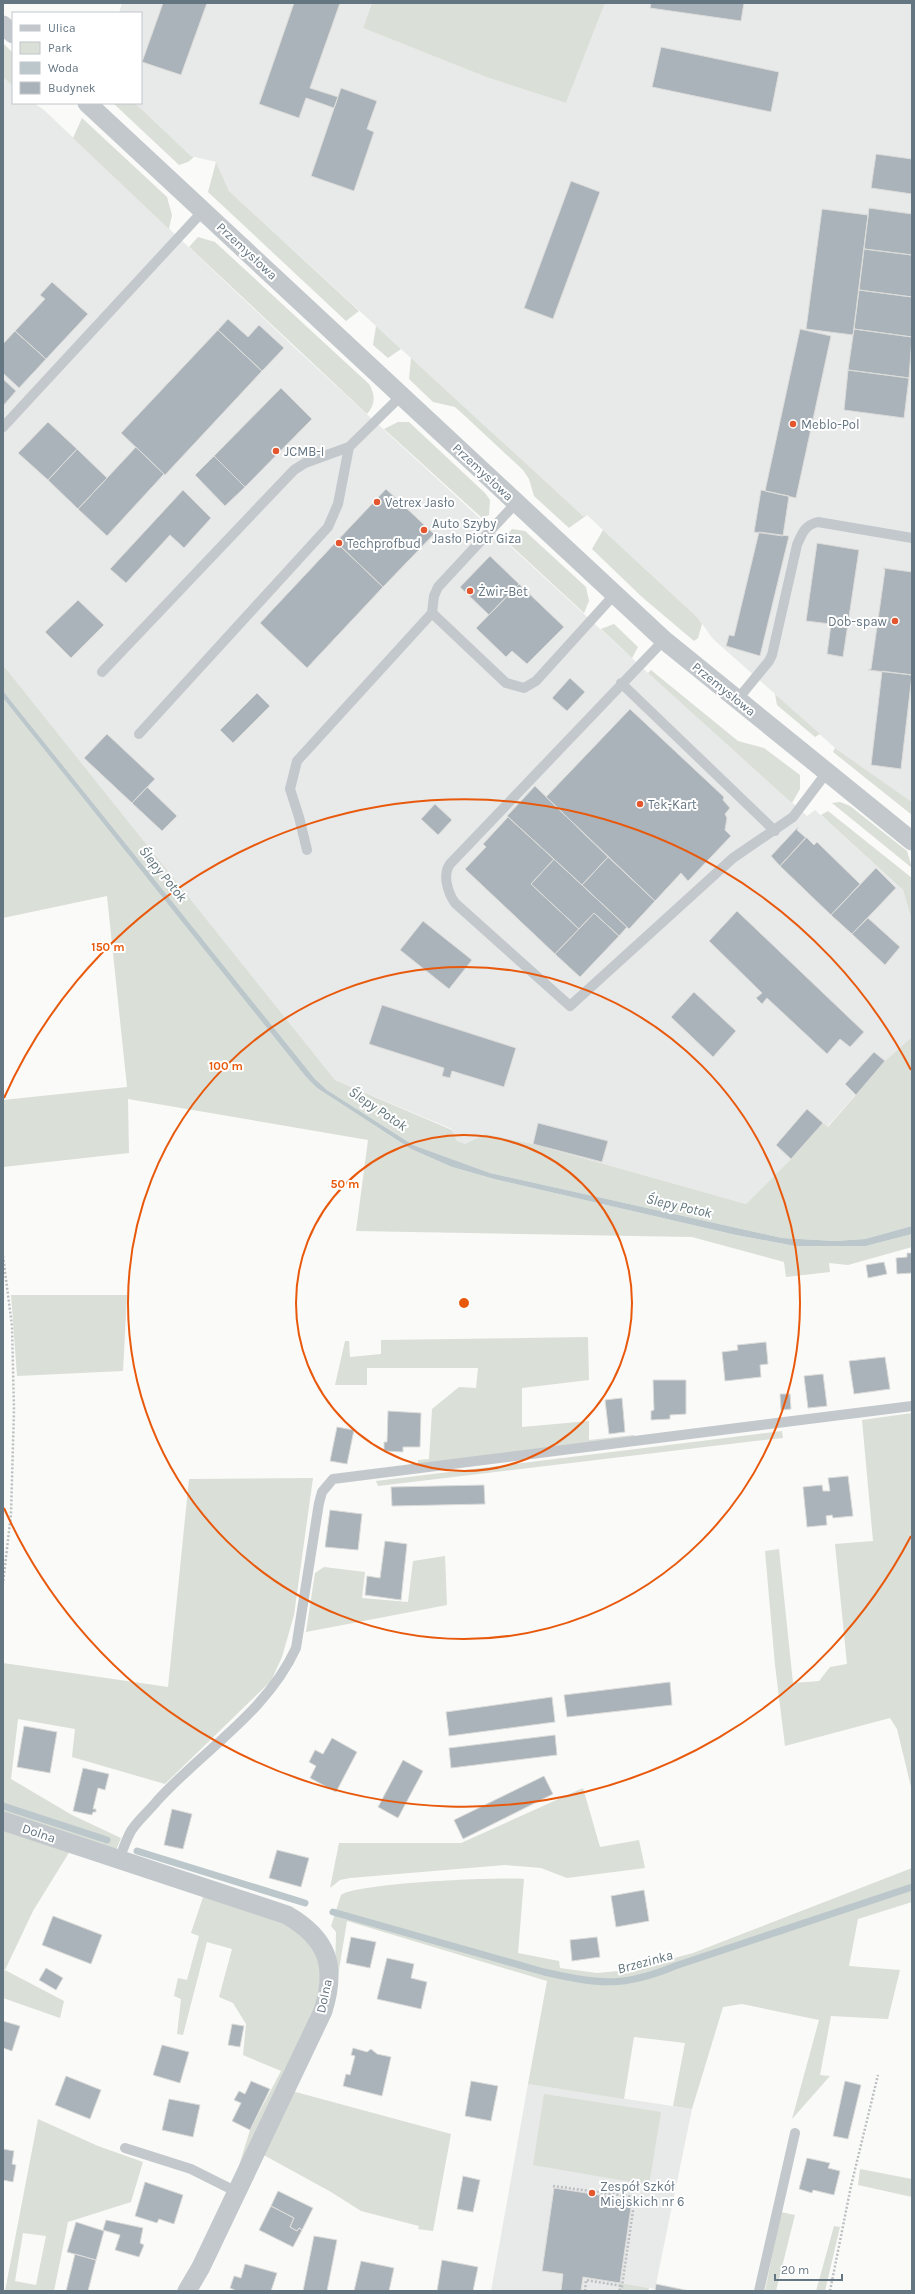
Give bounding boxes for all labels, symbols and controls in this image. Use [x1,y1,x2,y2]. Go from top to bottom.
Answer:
legend [12,12,142,104]
text: Ulica [48,21,76,35]
text: Park [48,41,73,55]
text: Woda [48,61,79,75]
text: Budynek [48,81,96,95]
street label: Przemysłowa [214,219,280,283]
place label: Meblo-Pol [801,417,860,432]
marker: Meblo-Pol [788,419,798,429]
street label: Przemysłowa [450,440,516,504]
place label: JCMB-I [284,444,324,459]
marker: JCMB-I [271,446,281,456]
place label: Vetrex Jasło [385,495,455,510]
marker: Vetrex Jasło [372,497,382,507]
place label: Auto Szyby Jasło Piotr Giza [432,516,522,546]
marker: Auto Szyby Jasło Piotr Giza [419,525,429,535]
place label: Techprofbud [347,536,421,551]
marker: Techprofbud [334,538,344,548]
place label: Żwir-Bet [478,584,528,599]
marker: Żwir-Bet [465,586,475,596]
place label: Dob-spaw [828,614,888,629]
marker: Dob-spaw [890,616,900,626]
street label: Przemysłowa [689,659,759,719]
place label: Tek-Kart [648,797,697,812]
marker: Tek-Kart [635,799,645,809]
water label: Ślepy Potok [135,843,191,906]
text: 150 m [91,940,125,954]
text: 100 m [209,1059,243,1073]
water label: Ślepy Potok [346,1083,411,1135]
text: 50 m [331,1177,360,1191]
water label: Ślepy Potok [645,1190,714,1222]
centre of rings [457,1296,471,1310]
street label: Dolna [20,1820,58,1846]
water label: Brzezinka [615,1946,675,1978]
street label: Dolna [313,1978,335,2014]
place label: Zespół Szkół Miejskich nr 6 [600,2179,684,2209]
marker: Zespół Szkół Miejskich nr 6 [587,2188,597,2198]
scale bar [775,2256,842,2282]
text: 20 m [781,2263,809,2277]

